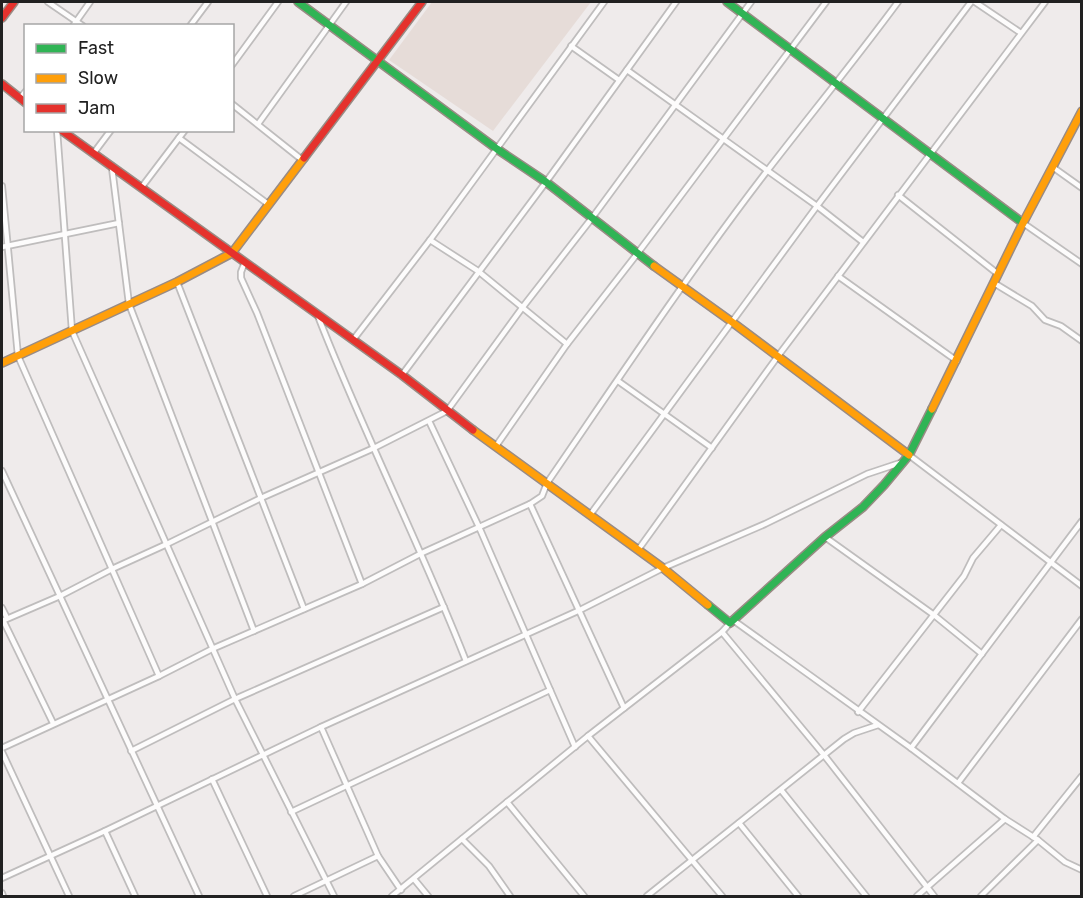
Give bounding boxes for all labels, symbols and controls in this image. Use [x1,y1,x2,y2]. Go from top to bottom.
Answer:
legend [24,24,234,132]
text: Fast [78,37,114,59]
text: Slow [78,67,118,89]
text: Jam [78,97,115,119]

